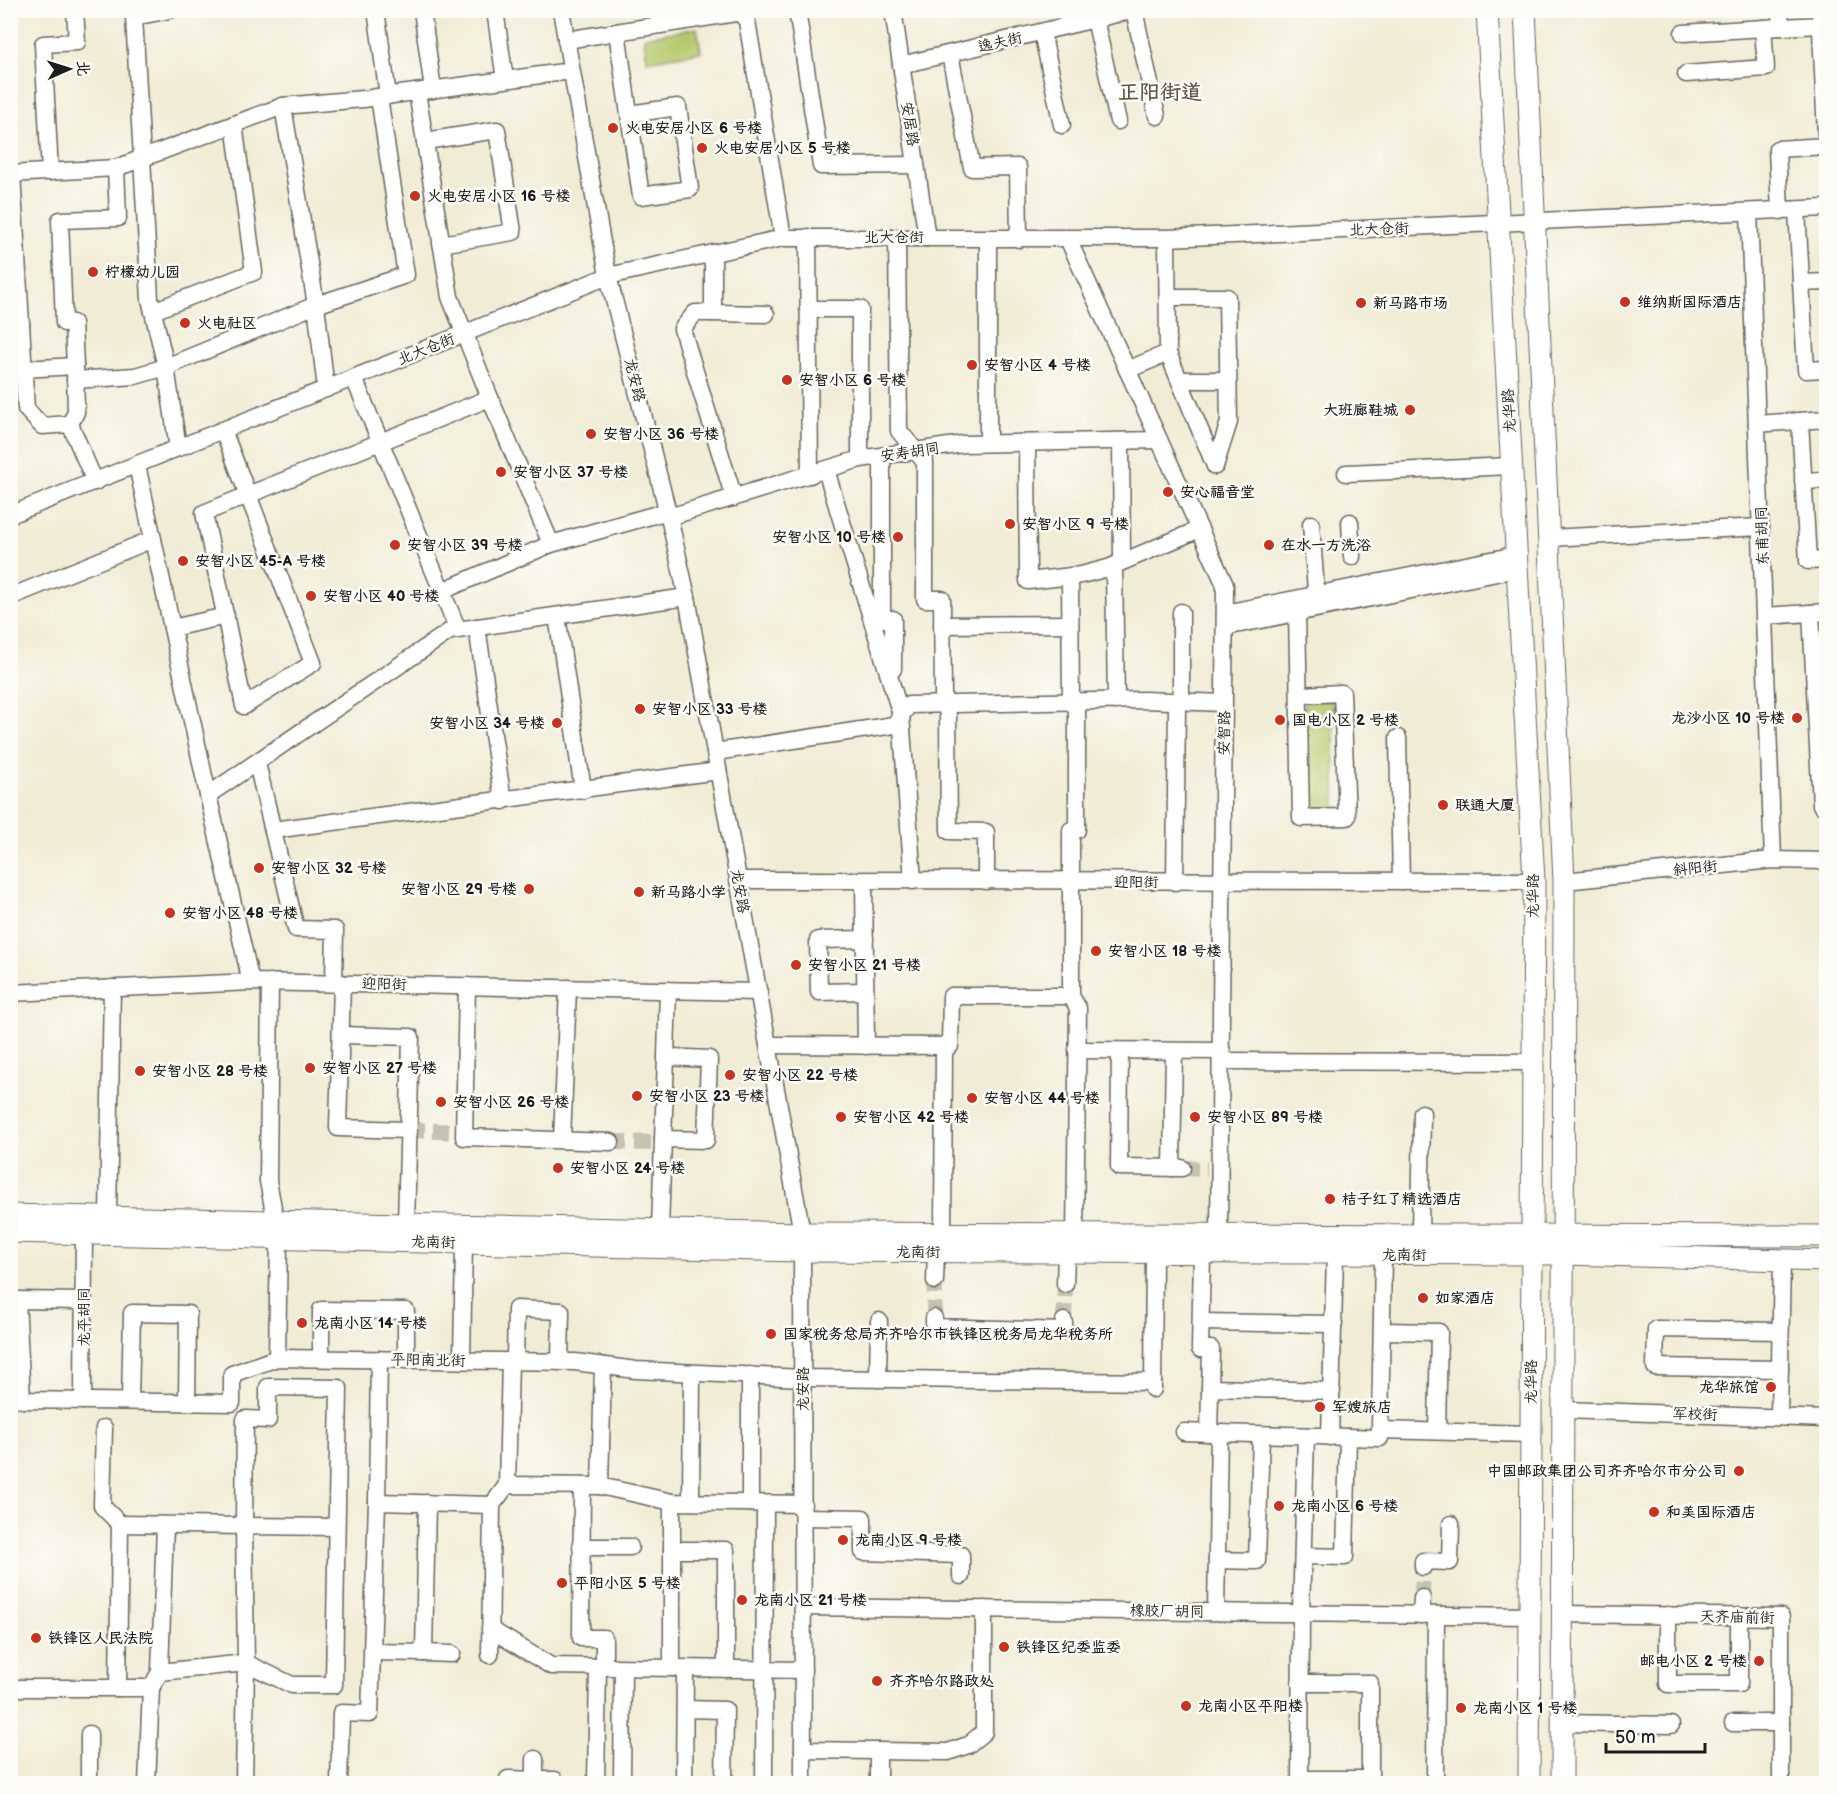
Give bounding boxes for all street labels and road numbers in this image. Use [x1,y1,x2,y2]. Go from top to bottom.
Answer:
street label: 逸夫街 [976,28,1024,57]
street label: 安居路 [897,100,922,148]
street label: 北大仓街 [1349,219,1409,240]
street label: 北大仓街 [864,228,924,247]
street label: 北大仓街 [395,329,458,370]
street label: 龙安路 [620,356,649,404]
street label: 龙华路 [1499,388,1520,434]
street label: 安寿胡同 [879,439,941,466]
street label: 东甫胡同 [1752,506,1773,566]
street label: 安智路 [1215,710,1234,756]
street label: 斜阳街 [1672,857,1718,880]
street label: 龙安路 [726,867,753,915]
street label: 迎阳街 [1113,873,1159,892]
street label: 龙华路 [1524,873,1543,919]
street label: 迎阳街 [361,975,407,994]
street label: 龙南街 [410,1233,456,1252]
street label: 龙南街 [895,1243,941,1262]
street label: 龙南街 [1381,1246,1427,1265]
street label: 龙平胡同 [75,1287,94,1347]
street label: 平阳南北街 [390,1350,466,1371]
street label: 龙华路 [1522,1359,1541,1405]
street label: 龙安路 [794,1366,813,1412]
street label: 军校街 [1672,1404,1718,1425]
street label: 橡胶厂胡同 [1129,1601,1205,1622]
street label: 天齐庙前街 [1699,1607,1775,1628]

